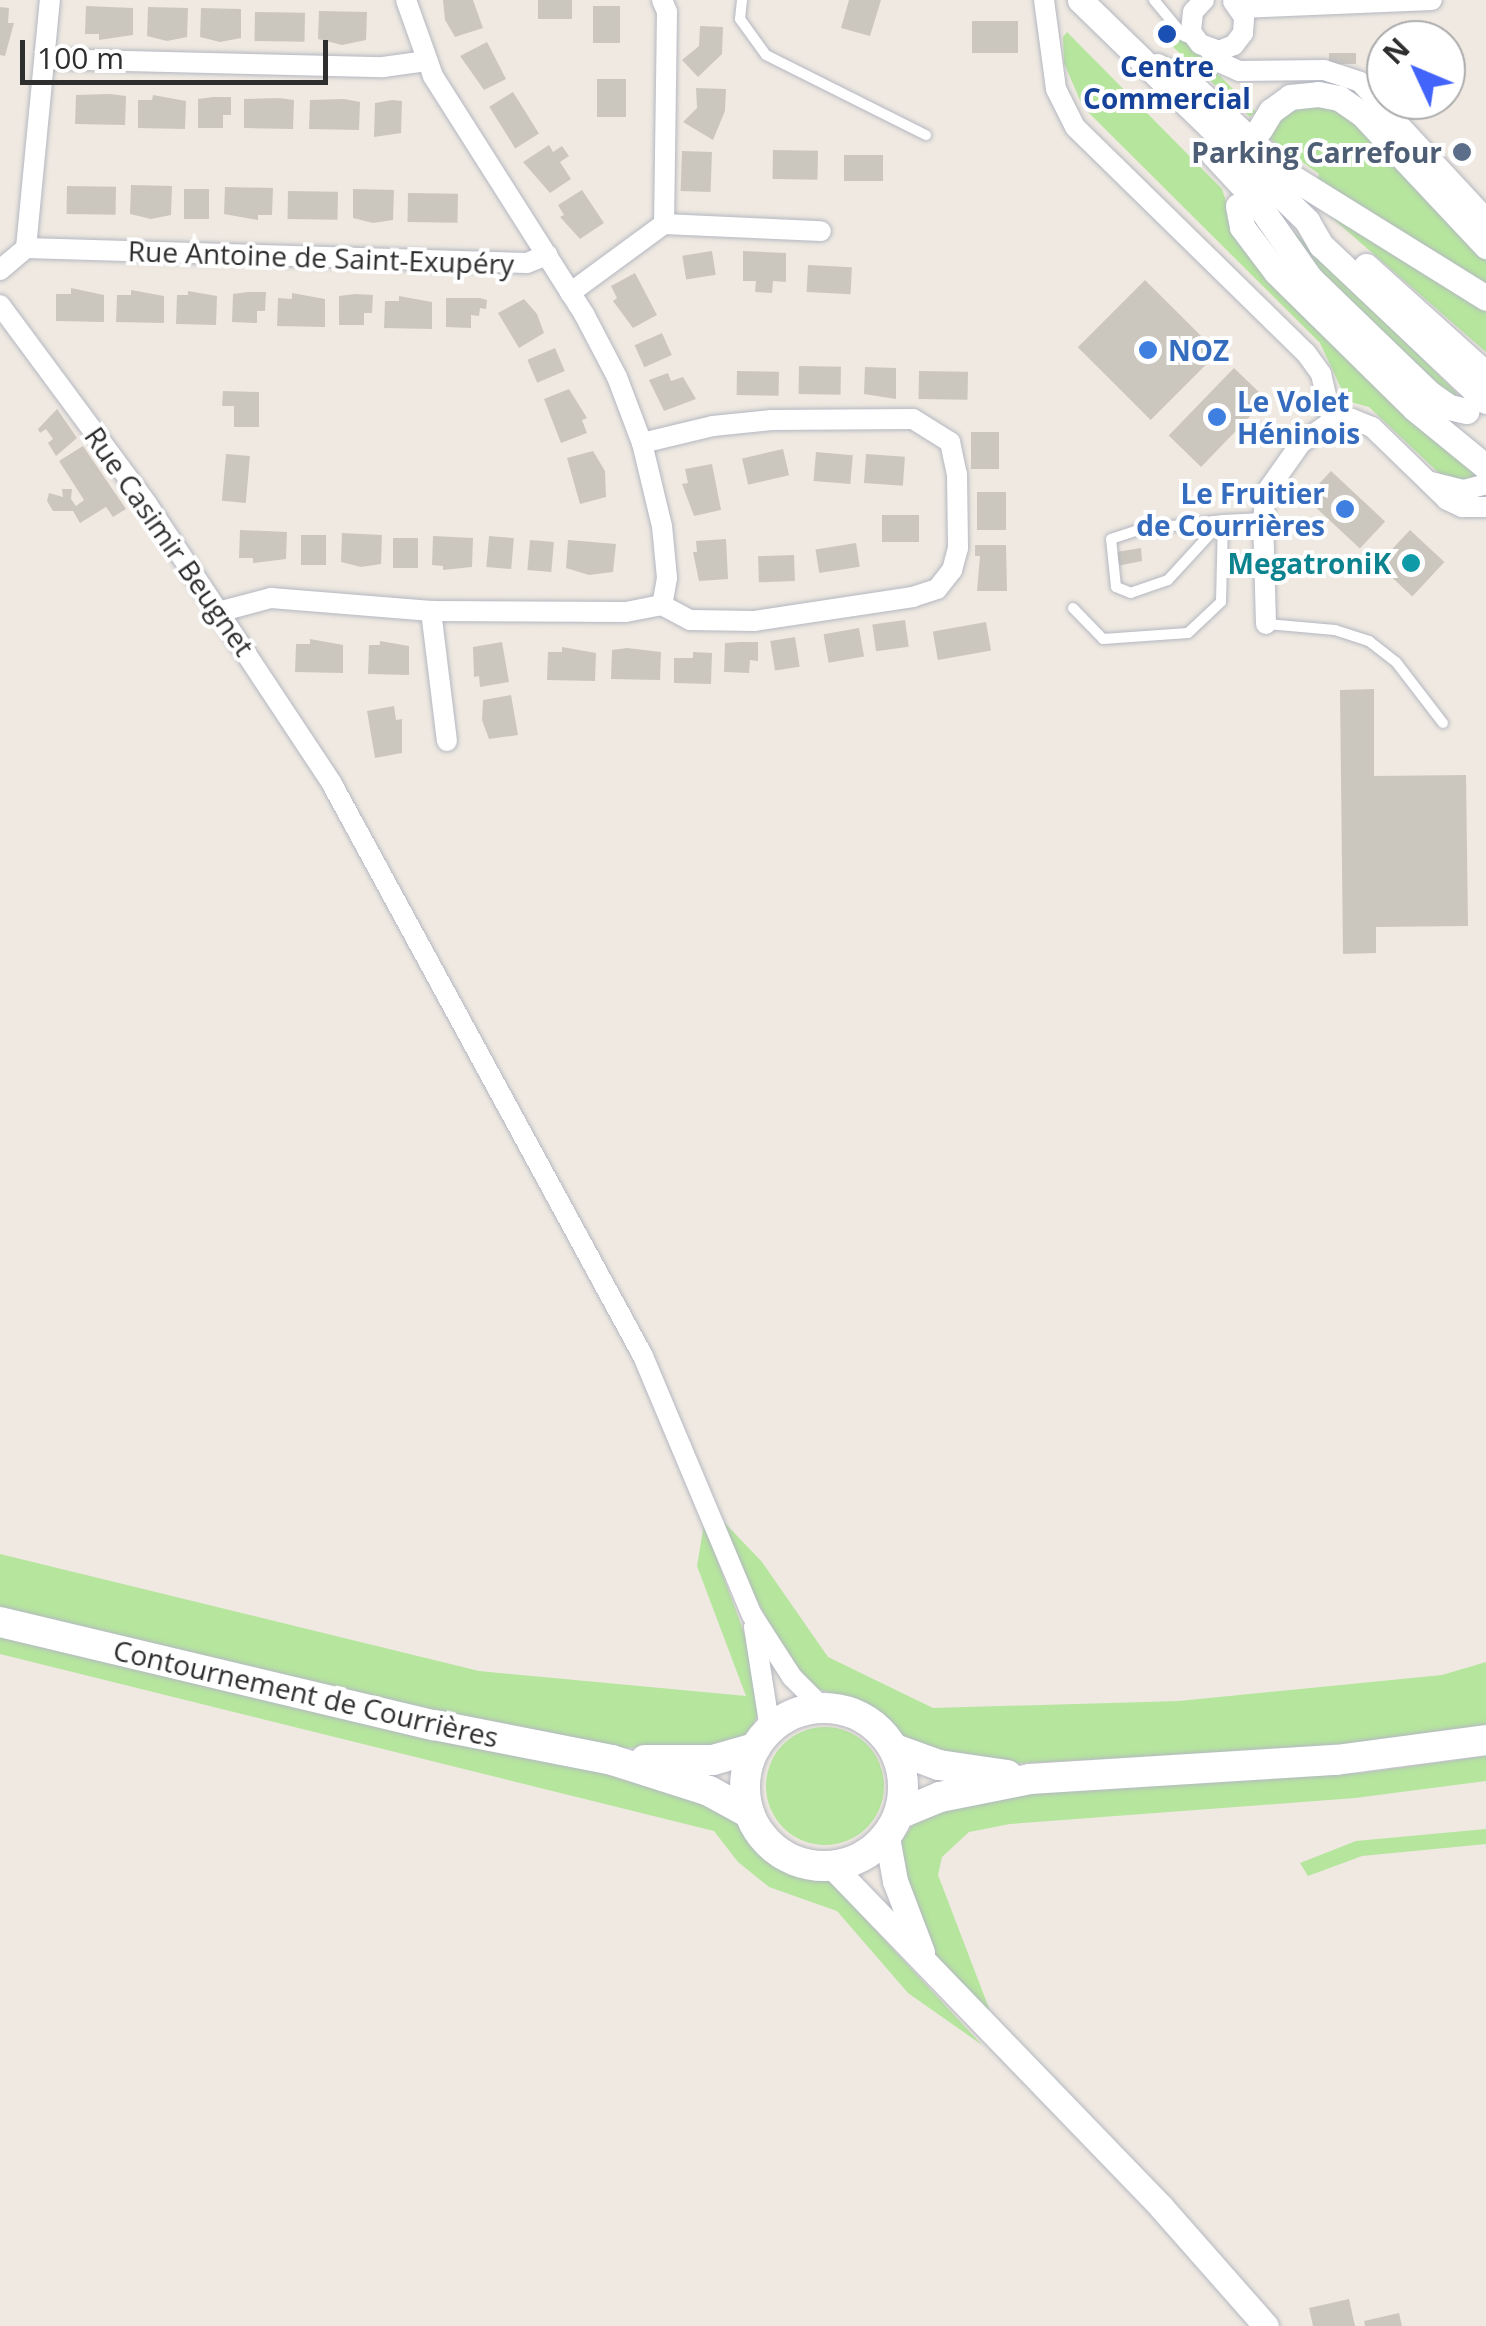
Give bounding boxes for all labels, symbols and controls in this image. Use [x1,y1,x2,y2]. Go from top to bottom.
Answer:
scale bar [25,20,332,82]
north arrow [1366,20,1466,120]
marker: Centre Commercial [1156,23,1178,45]
text: N [1374,29,1417,72]
text: 100 m [37,37,124,78]
place label: Centre Commercial [1083,49,1251,115]
place label: Parking Carrefour [1191,135,1442,169]
marker: Parking Carrefour [1451,141,1473,163]
street label: Rue Antoine de Saint-Exupéry [127,233,515,281]
place label: NOZ [1168,333,1229,367]
marker: NOZ [1137,339,1159,361]
place label: Le Volet Héninois [1237,384,1360,450]
marker: Le Volet Héninois [1206,406,1228,428]
street label: Rue Casimir Beugnet [78,420,262,662]
place label: Le Fruitier de Courrières [1136,476,1325,542]
marker: Le Fruitier de Courrières [1334,498,1356,520]
place label: MegatroniK [1228,546,1391,580]
marker: MegatroniK [1400,552,1422,574]
street label: Contournement de Courrières [110,1632,502,1754]

